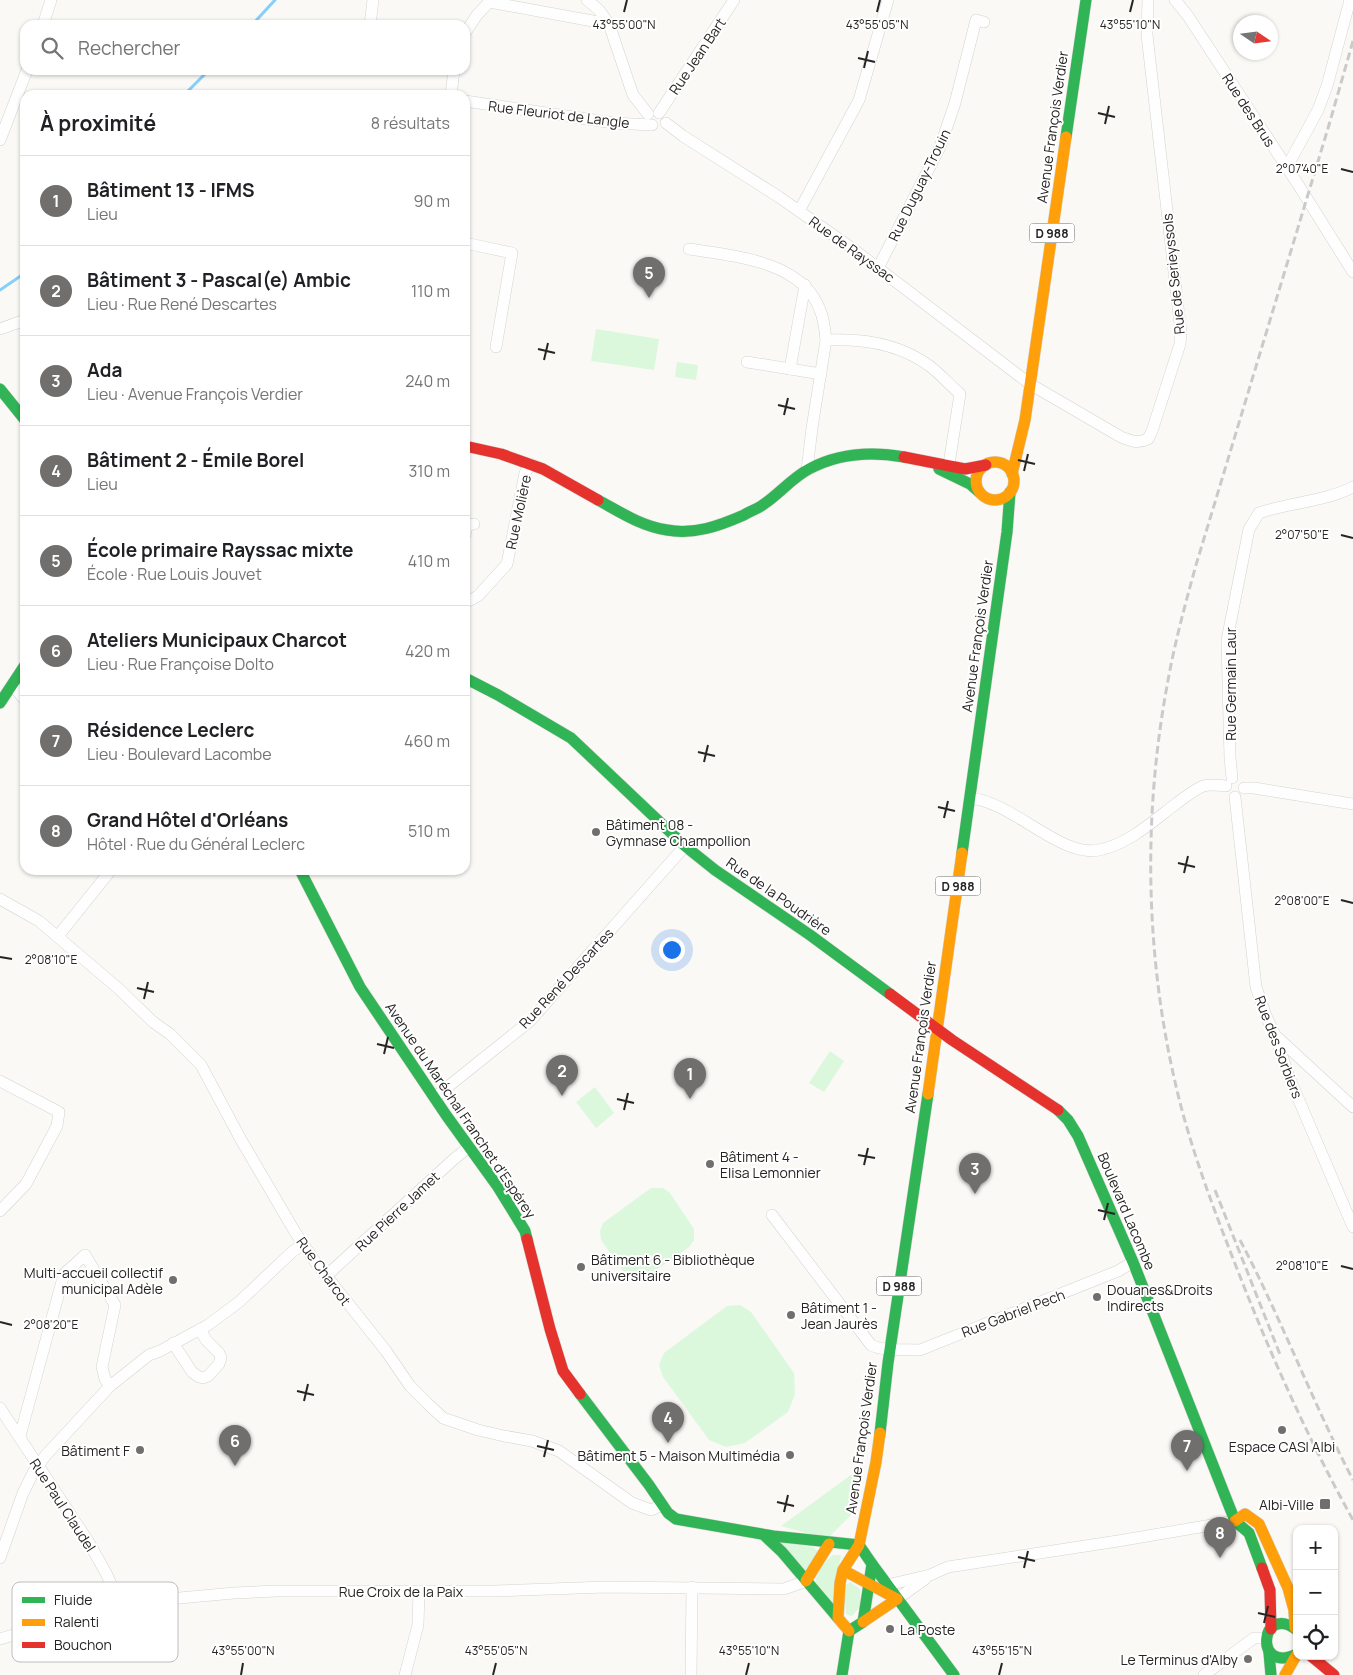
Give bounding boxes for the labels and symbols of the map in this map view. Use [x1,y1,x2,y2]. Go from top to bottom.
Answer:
street label: Rue Jean Bart [664,14,730,98]
north arrow [1233,15,1278,60]
text: 43°55'00"N [592,16,656,33]
text: 43°55'05"N [846,16,908,33]
text: 43°55'10"N [1100,16,1160,33]
street label: Avenue François Verdier [1032,50,1072,204]
street label: Rue des Brus [1218,70,1280,150]
street label: Rue Fleuriot de Langle [487,96,631,132]
street label: Rue Duguay-Trouin [884,126,954,244]
text: 2°07'40"E [1276,160,1328,177]
street label: Rue de Rayssac [805,212,899,287]
street label: Rue de Serieyssols [1157,213,1189,335]
road number: D 988 [1030,224,1074,242]
pin: 5 [633,257,665,298]
street label: Rue Molière [501,473,535,551]
text: 2°07'50"E [1275,526,1329,543]
street label: Avenue François Verdier [957,559,997,713]
street label: Rue Germain Laur [1221,627,1240,741]
place label: Bâtiment 08 - Gymnase Champollion [606,815,751,850]
marker: Bâtiment 08 - Gymnase Champollion [590,826,602,838]
street label: Rue de la Poudrière [723,853,835,939]
road number: D 988 [936,876,980,896]
text: 2°08'00"E [1274,892,1330,909]
street label: Rue René Descartes [515,924,617,1032]
your location [659,937,685,963]
text: 2°08'10"E [25,951,77,968]
street label: Avenue François Verdier [900,960,940,1114]
street label: Rue des Sorbiers [1251,993,1307,1101]
street label: Avenue du Maréchal Franchet d'Espérey [381,998,541,1222]
pin: 2 [546,1055,578,1096]
pin: 1 [674,1058,706,1099]
place label: Bâtiment 4 - Elisa Lemonnier [720,1147,821,1182]
street label: Boulevard Lacombe [1094,1149,1160,1273]
pin: 3 [959,1153,991,1194]
marker: Bâtiment 4 - Elisa Lemonnier [704,1158,716,1170]
street label: Rue Pierre Jamet [351,1167,444,1255]
street label: Rue Charcot [293,1233,356,1309]
place label: Bâtiment 6 - Bibliothèque universitaire [591,1250,755,1285]
text: 2°08'10"E [1276,1257,1328,1274]
marker: Bâtiment 6 - Bibliothèque universitaire [575,1261,587,1273]
place label: Multi-accueil collectif municipal Adèle [24,1263,163,1298]
marker: Multi-accueil collectif municipal Adèle [167,1274,179,1286]
road number: D 988 [876,1276,922,1295]
place label: Douanes&Droits Indirects [1107,1280,1213,1315]
street label: Rue Gabriel Pech [959,1285,1067,1341]
marker: Douanes&Droits Indirects [1091,1291,1103,1303]
place label: Bâtiment 1 - Jean Jaurès [801,1298,878,1333]
marker: Bâtiment 1 - Jean Jaurès [785,1309,797,1321]
text: 2°08'20"E [24,1316,79,1333]
street label: Avenue François Verdier [841,1361,881,1515]
pin: 4 [652,1402,684,1443]
marker: Espace CASI Albi [1276,1424,1288,1436]
pin: 6 [219,1425,251,1466]
pin: 7 [1171,1430,1203,1471]
place label: Espace CASI Albi [1229,1437,1335,1456]
place label: Bâtiment F [61,1441,130,1460]
marker: Bâtiment F [134,1444,146,1456]
place label: Bâtiment 5 - Maison Multimédia [577,1446,780,1465]
marker: Bâtiment 5 - Maison Multimédia [784,1449,796,1461]
street label: Rue Paul Claudel [26,1455,100,1555]
place label: Albi-Ville [1259,1495,1314,1514]
marker: Albi-Ville [1318,1497,1332,1511]
pin: 8 [1204,1517,1236,1558]
legend [12,1582,178,1662]
street label: Rue Croix de la Paix [339,1582,464,1601]
text: Fluide [54,1590,92,1609]
text: Ralenti [54,1612,99,1631]
place label: La Poste [900,1620,955,1639]
marker: La Poste [884,1623,896,1635]
text: Bouchon [54,1635,112,1654]
text: 43°55'00"N [211,1642,275,1659]
text: 43°55'05"N [465,1642,527,1659]
text: 43°55'10"N [719,1642,779,1659]
text: 43°55'15"N [972,1642,1032,1659]
place label: Le Terminus d'Alby [1120,1650,1239,1669]
marker: Le Terminus d'Alby [1242,1653,1254,1665]

